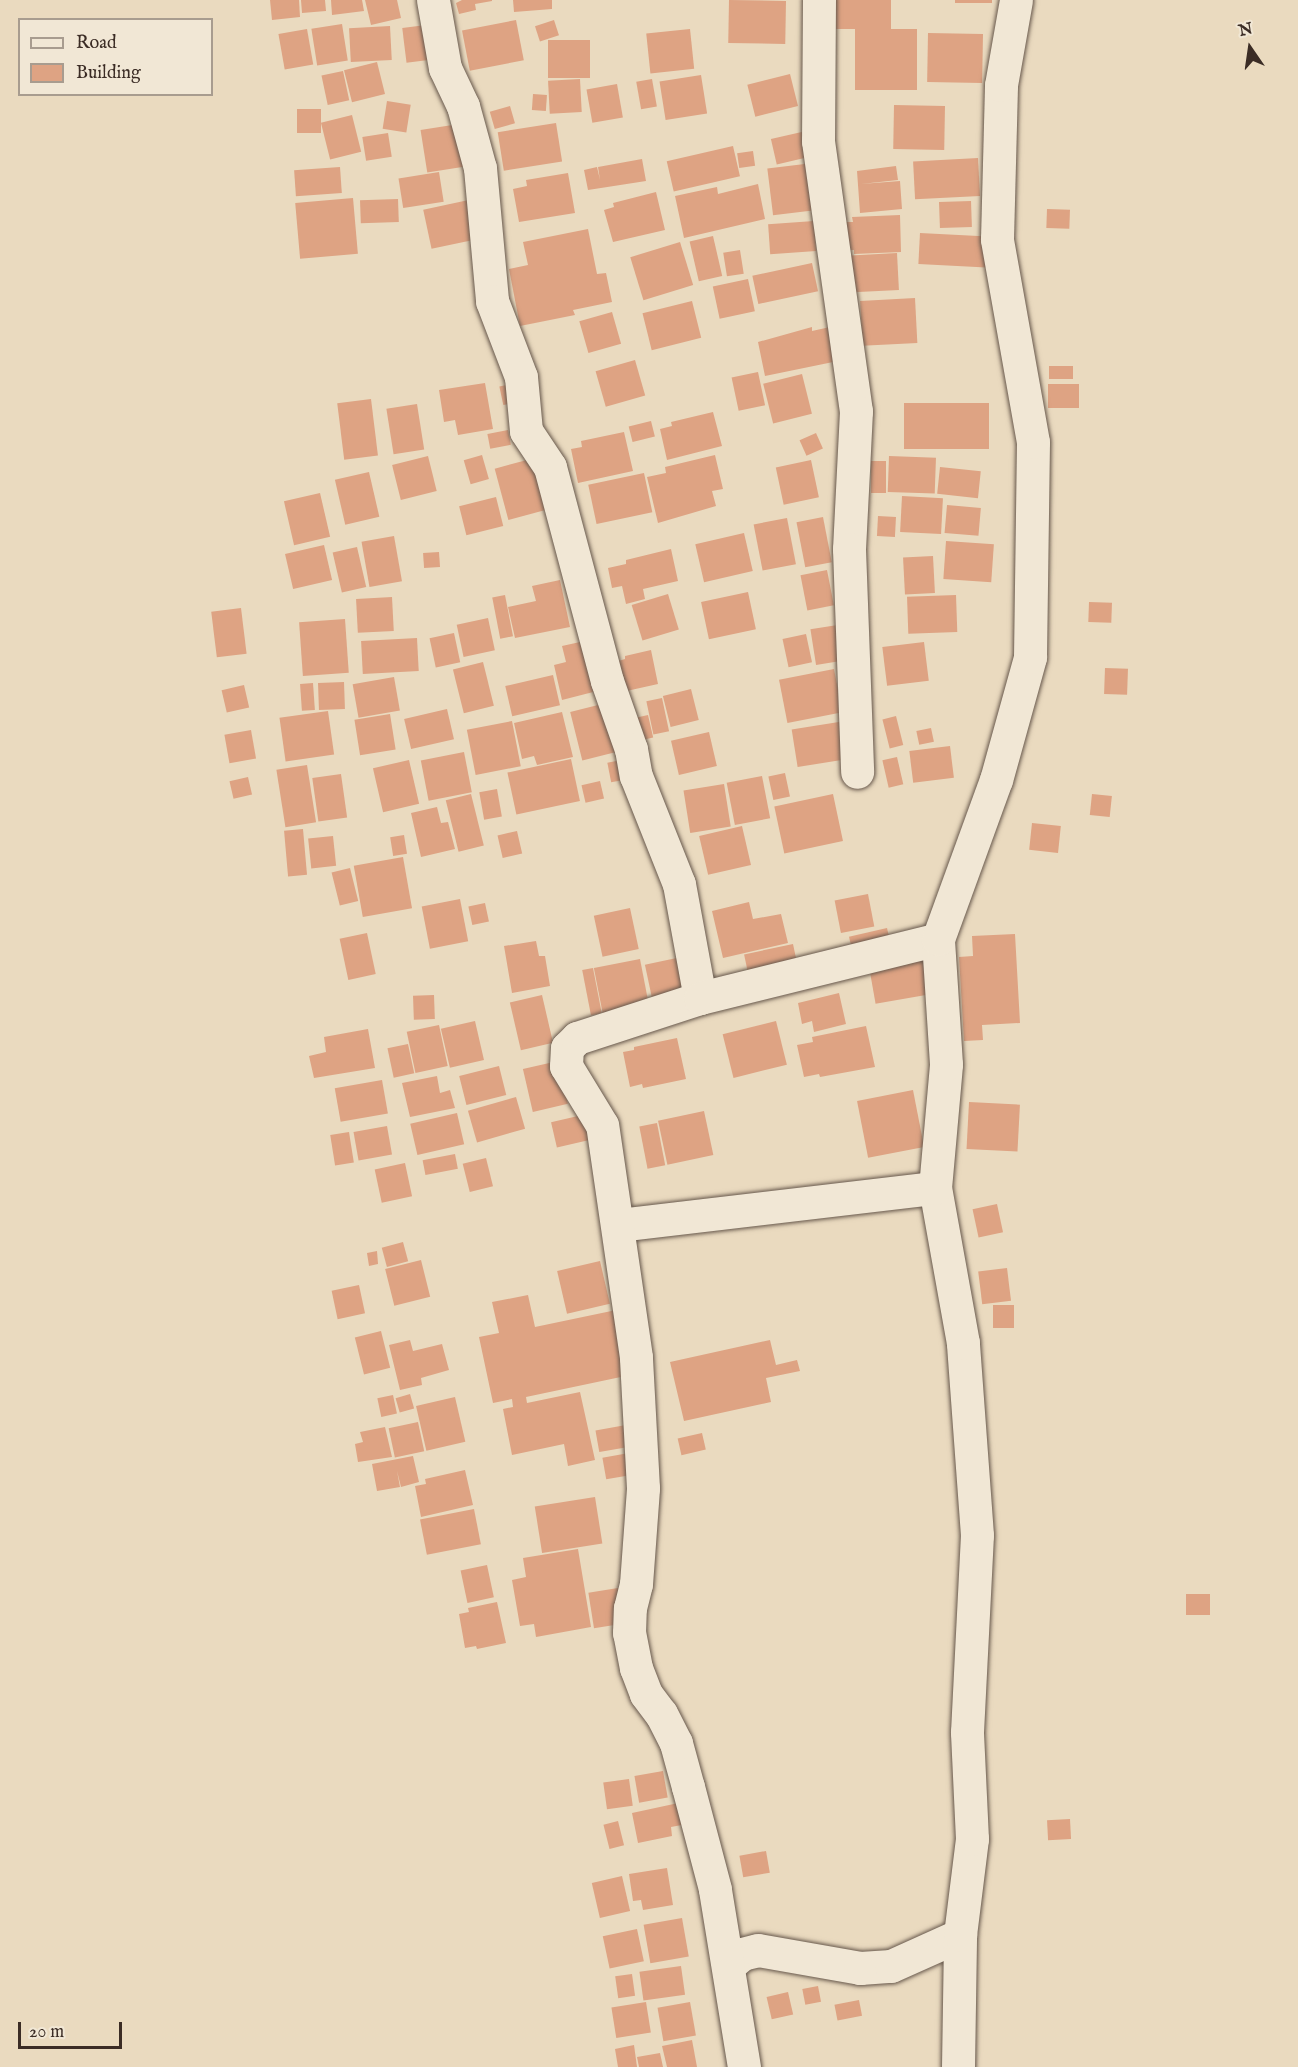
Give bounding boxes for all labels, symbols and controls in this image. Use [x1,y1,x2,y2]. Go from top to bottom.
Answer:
legend [18,18,213,96]
north arrow [1220,18,1280,78]
text: N [1237,19,1255,42]
text: Road [76,32,117,55]
text: Building [76,62,141,85]
scale bar [21,2010,124,2048]
text: 20 m [29,2021,64,2044]

